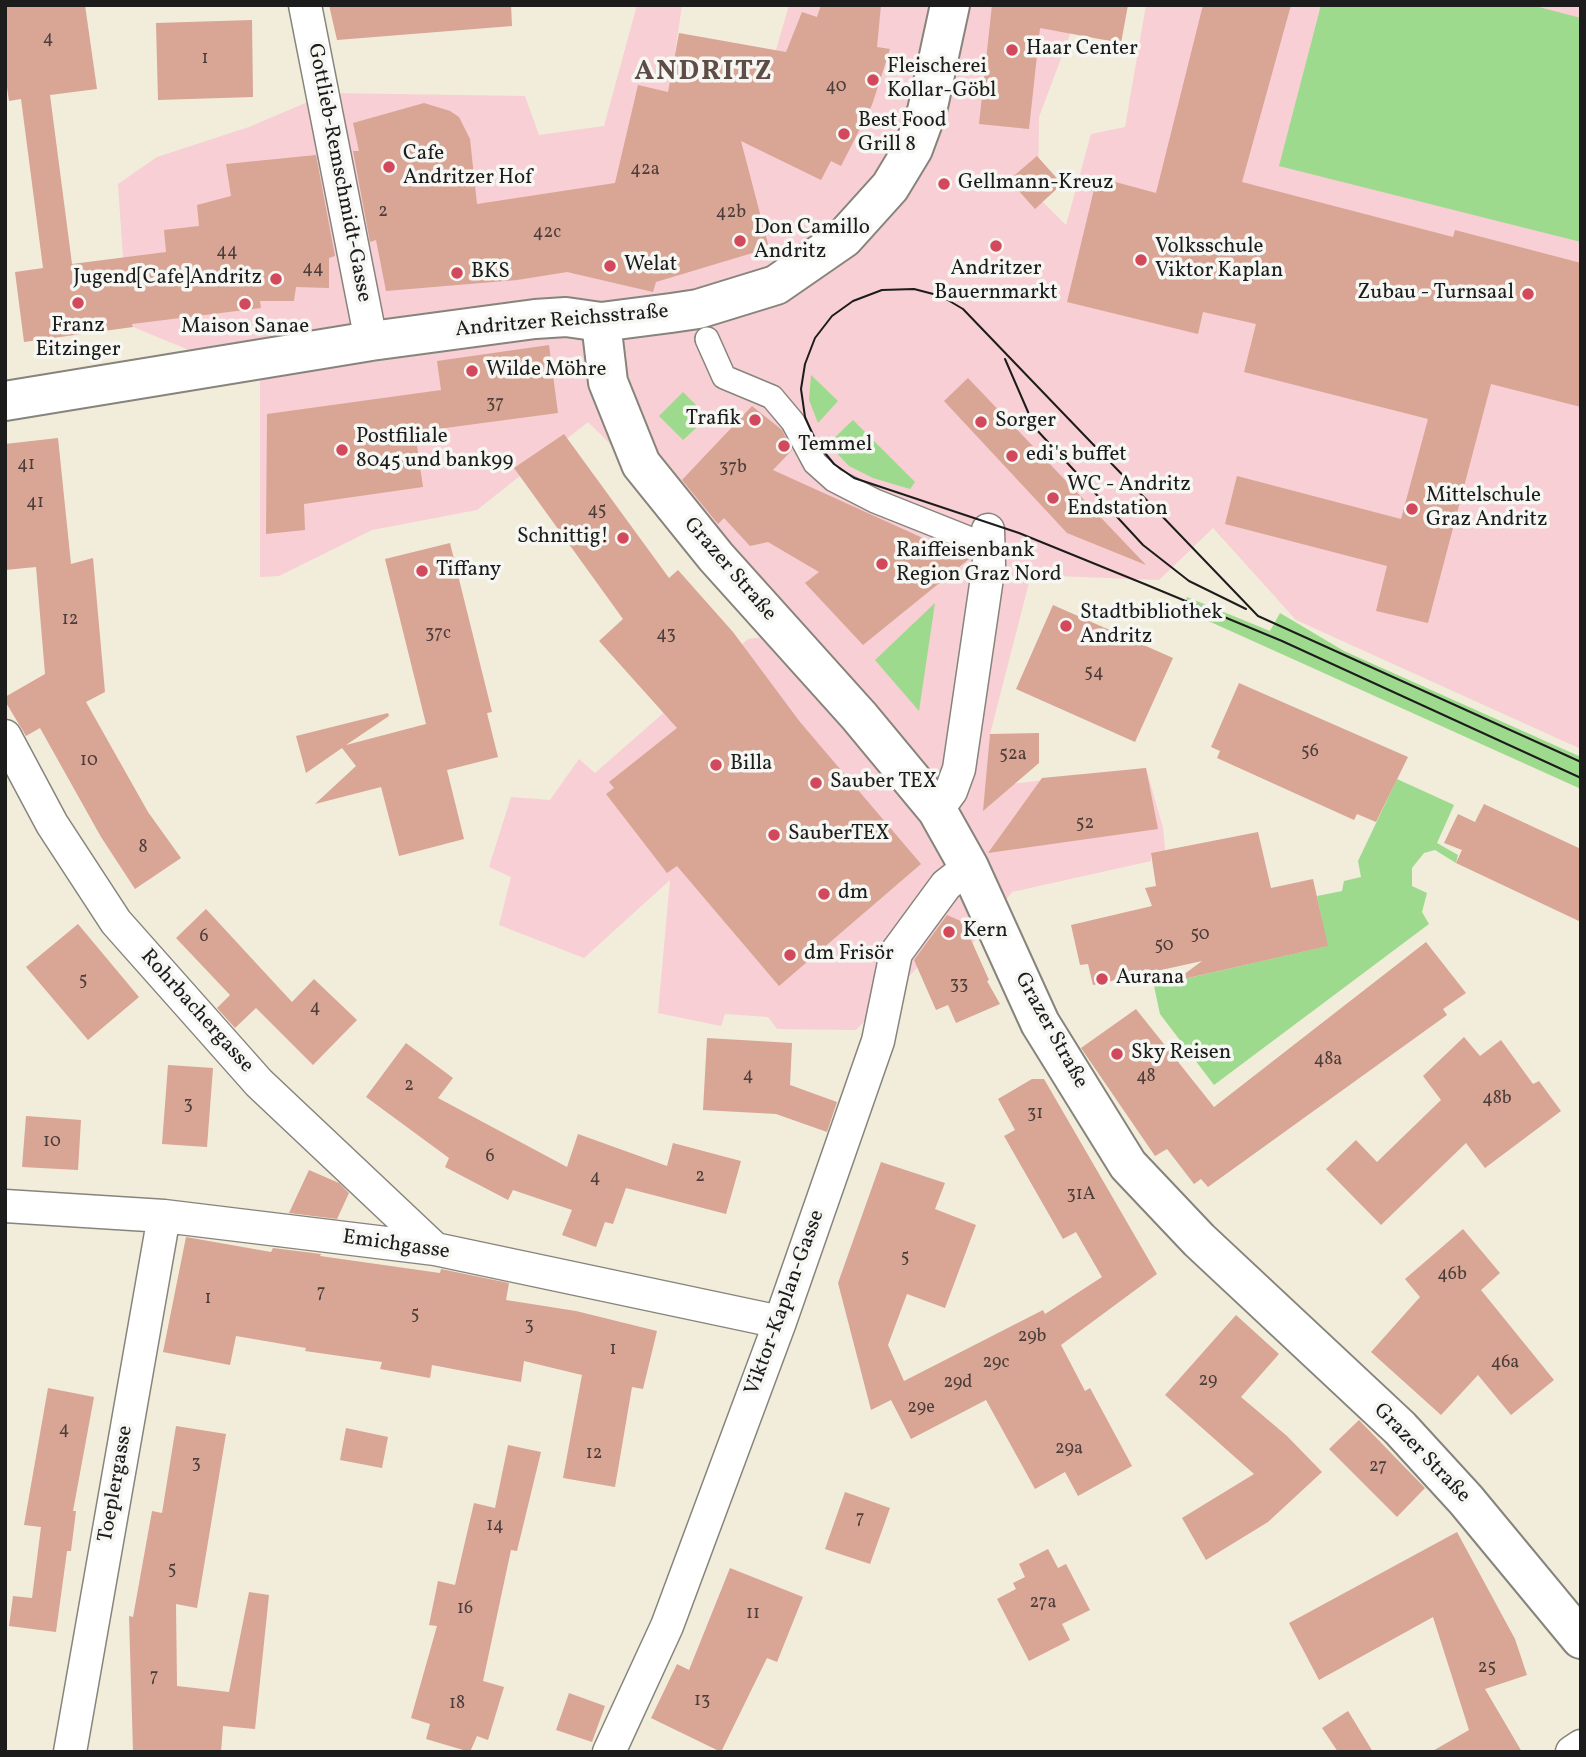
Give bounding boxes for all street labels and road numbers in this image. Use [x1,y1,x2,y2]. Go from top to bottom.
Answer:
street label: Gottlieb-Remschmidt-Gasse [301,42,375,304]
street label: Andritzer Reichsstraße [454,300,670,344]
street label: Grazer Straße [677,513,781,627]
street label: Rohrbachergasse [134,945,258,1079]
street label: Grazer Straße [1008,969,1092,1093]
street label: Viktor-Kaplan-Gasse [741,1207,831,1399]
street label: Emichgasse [341,1226,451,1266]
street label: Grazer Straße [1367,1399,1475,1509]
street label: Toeplergasse [94,1424,140,1544]

